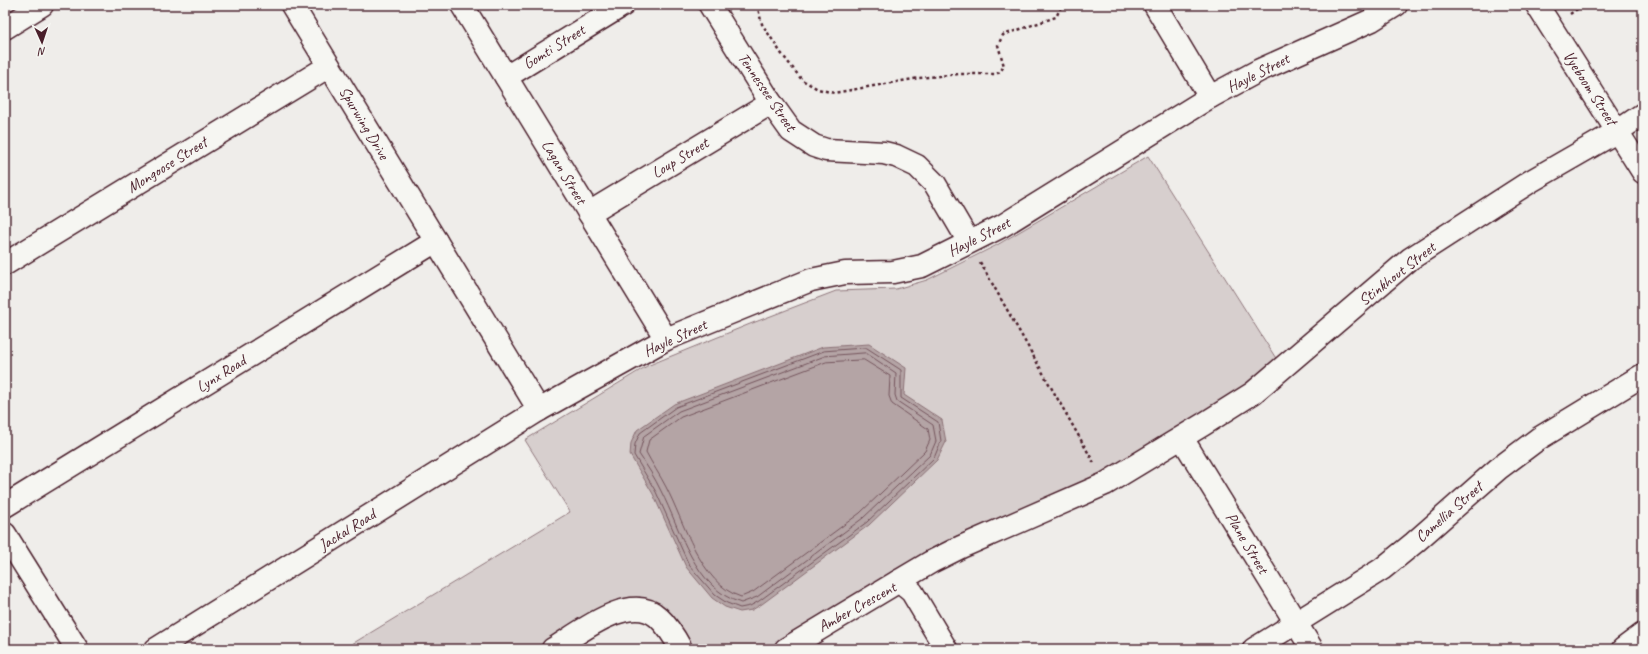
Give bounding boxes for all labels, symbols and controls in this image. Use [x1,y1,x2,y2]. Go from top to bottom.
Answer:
street label: Gomti Street [519,19,590,74]
north arrow [22,22,62,62]
text: N [37,45,46,59]
street label: Vyeboom Street [1559,47,1623,131]
street label: Hayle Street [1223,48,1294,97]
street label: Tennessee Street [733,49,802,136]
street label: Spurwing Drive [334,83,395,165]
street label: Mongoose Street [123,131,213,198]
street label: Loup Street [648,132,714,183]
street label: Lagan Street [537,136,592,209]
street label: Hayle Street [944,212,1015,261]
street label: Stinkhout Street [1355,237,1441,310]
street label: Hayle Street [640,314,711,361]
street label: Lynx Road [192,350,252,397]
street label: Camellia Street [1411,476,1489,547]
street label: Jackal Road [314,503,382,556]
street label: Plane Street [1221,509,1274,579]
street label: Amber Crescent [814,576,901,637]

